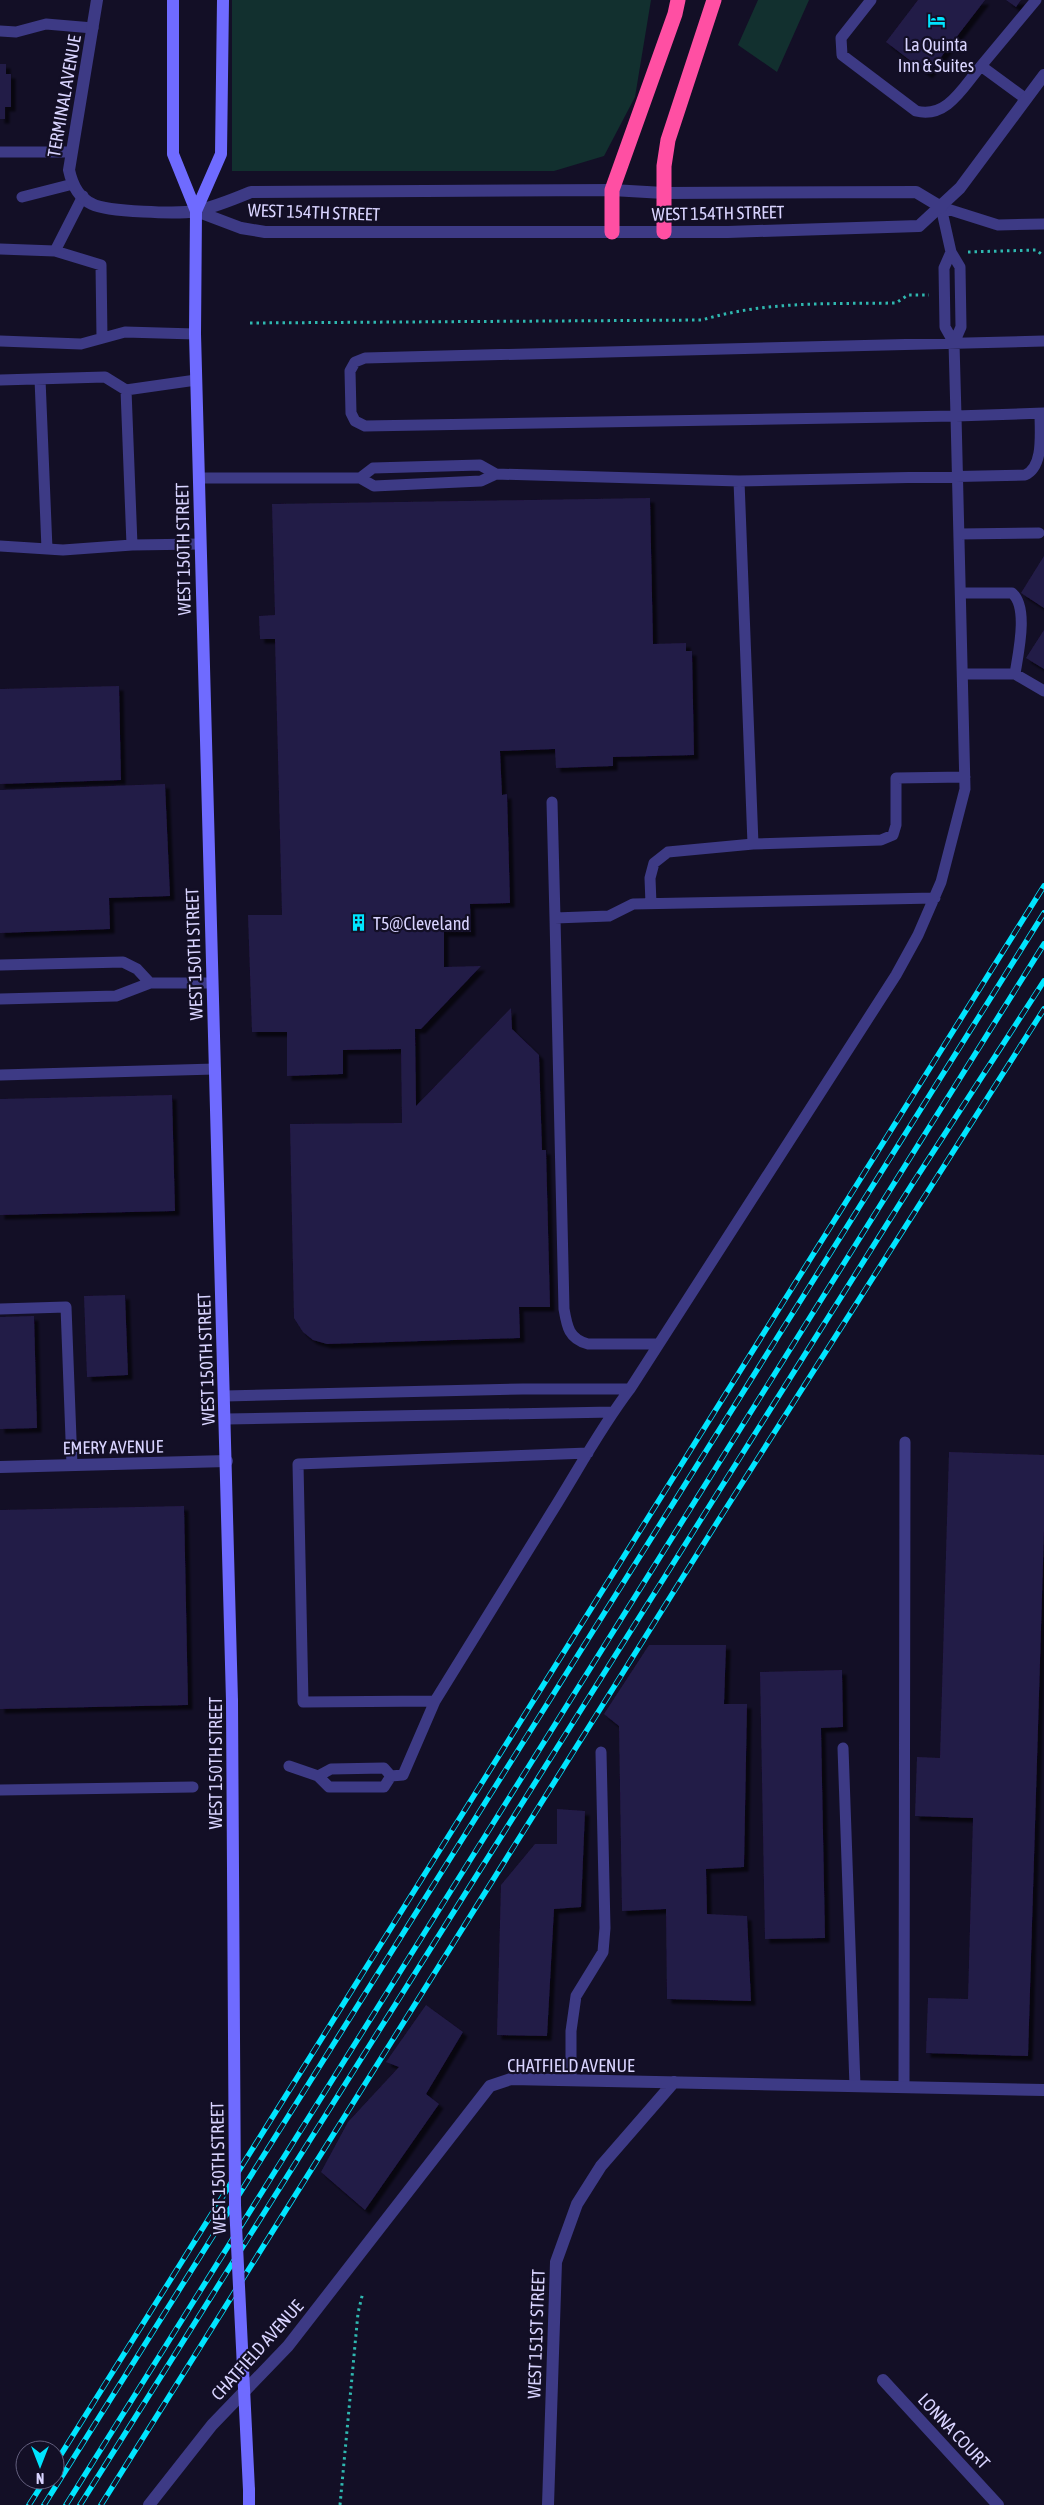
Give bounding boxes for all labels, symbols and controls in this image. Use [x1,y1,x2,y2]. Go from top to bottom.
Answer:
hotel icon: La Quinta Inn & Suites [926,11,946,31]
street label: TERMINAL AVENUE [43,33,85,159]
place label: La Quinta Inn & Suites [898,34,974,76]
street label: WEST 154TH STREET [247,199,381,225]
street label: WEST 154TH STREET [652,201,785,225]
street label: WEST 150TH STREET [171,482,195,615]
street label: WEST 150TH STREET [181,887,207,1021]
building icon: T5@Cleveland [349,913,369,933]
place label: T5@Cleveland [373,913,470,934]
street label: WEST 150TH STREET [193,1292,219,1426]
street label: EMERY AVENUE [63,1436,164,1458]
street label: WEST 150TH STREET [205,1697,226,1829]
street label: CHATFIELD AVENUE [507,2055,635,2076]
street label: WEST 150TH STREET [206,2101,230,2234]
street label: WEST 151ST STREET [523,2269,549,2399]
street label: CHATFIELD AVENUE [207,2295,308,2404]
street label: LONNA COURT [914,2389,994,2473]
north arrow [15,2440,65,2490]
text: N [36,2470,44,2486]

